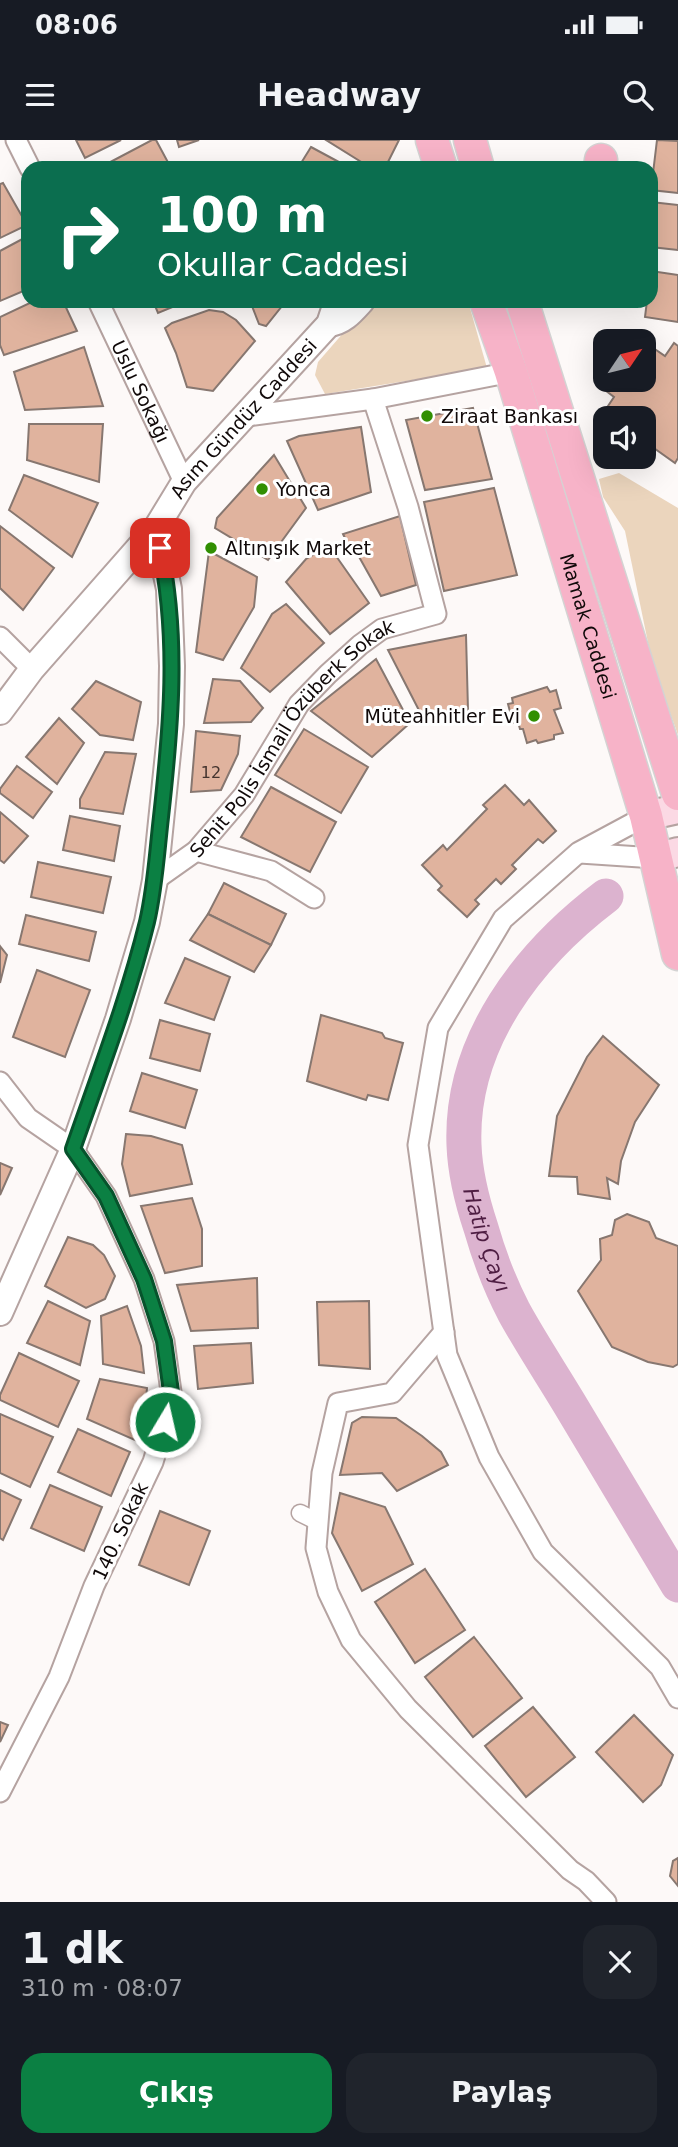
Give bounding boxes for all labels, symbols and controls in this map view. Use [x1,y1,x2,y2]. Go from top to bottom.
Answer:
text: 08:06 [35,10,118,40]
icon: menu [21,76,59,114]
text: Headway [257,76,421,114]
icon: search [619,76,657,114]
text: 100 m [157,187,327,244]
icon: right [42,189,133,280]
text: Okullar Caddesi [157,246,409,284]
north arrow [593,329,656,392]
map controls [593,329,656,469]
street label: Asım Gündüz Caddesi [166,334,321,502]
street label: Uslu Sokağı [107,337,175,446]
place label: Ziraat Bankası [441,405,578,427]
button: sound [593,406,656,469]
marker: Ziraat Bankası [419,408,435,424]
place label: Yonca [275,478,331,500]
marker: Yonca [254,481,270,497]
pin [130,518,190,578]
icon: arrive [141,529,179,567]
place label: Altınışık Market [225,537,371,559]
marker: Altınışık Market [203,540,219,556]
street label: Mamak Caddesi [556,551,621,702]
street label: Sehit Polis İsmail Özüberk Sokak [185,615,396,862]
place label: Müteahhitler Evi [365,705,520,727]
marker: Müteahhitler Evi [526,708,542,724]
house number: 12 [201,763,221,782]
water label: Hatip Çayı [458,1185,515,1296]
position arrow [128,1385,202,1459]
street label: 140. Sokak [88,1479,152,1583]
text: 1 dk [21,1924,123,1973]
button: close [583,1925,657,1999]
text: 310 m · 08:07 [21,1975,183,2001]
button: Çıkış [21,2053,332,2133]
button: Paylaş [346,2053,657,2133]

